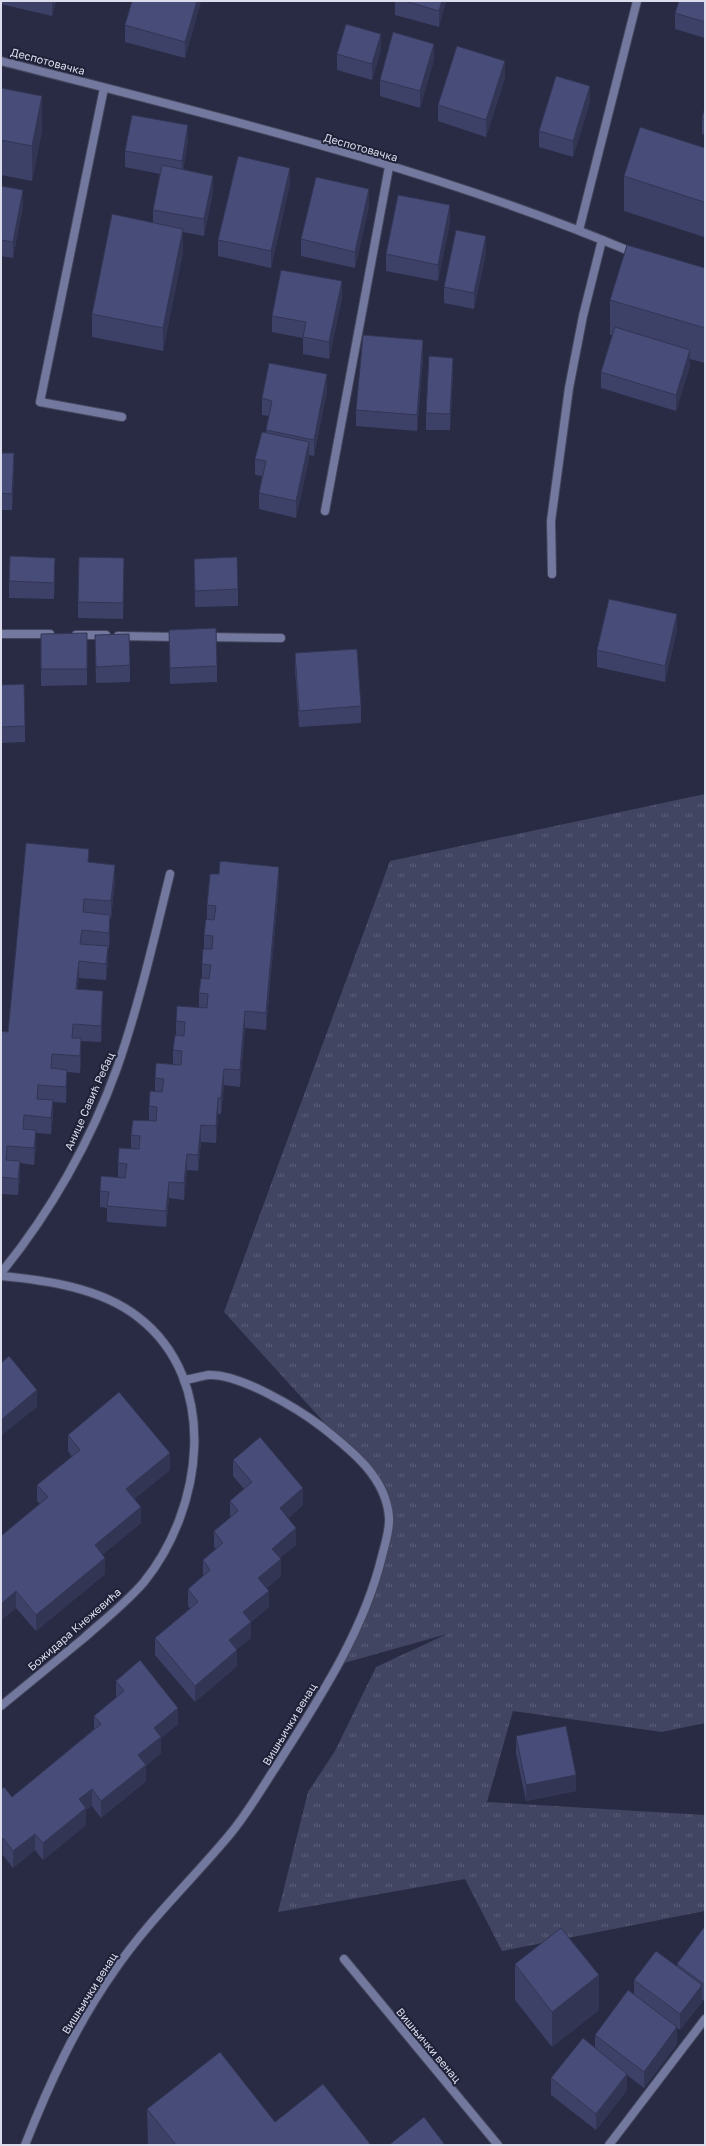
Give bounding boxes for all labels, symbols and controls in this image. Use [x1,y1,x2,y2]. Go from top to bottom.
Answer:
street label: Деспотовачка [9,45,87,77]
street label: Деспотовачка [323,130,399,164]
street label: Анице Савић Ребац [62,1050,117,1152]
street label: Божидара Кнежевића [25,1585,123,1673]
street label: Вишњички венац [259,1680,319,1767]
street label: Вишњички венац [59,1950,119,2036]
street label: Вишњички венац [394,2005,464,2085]

